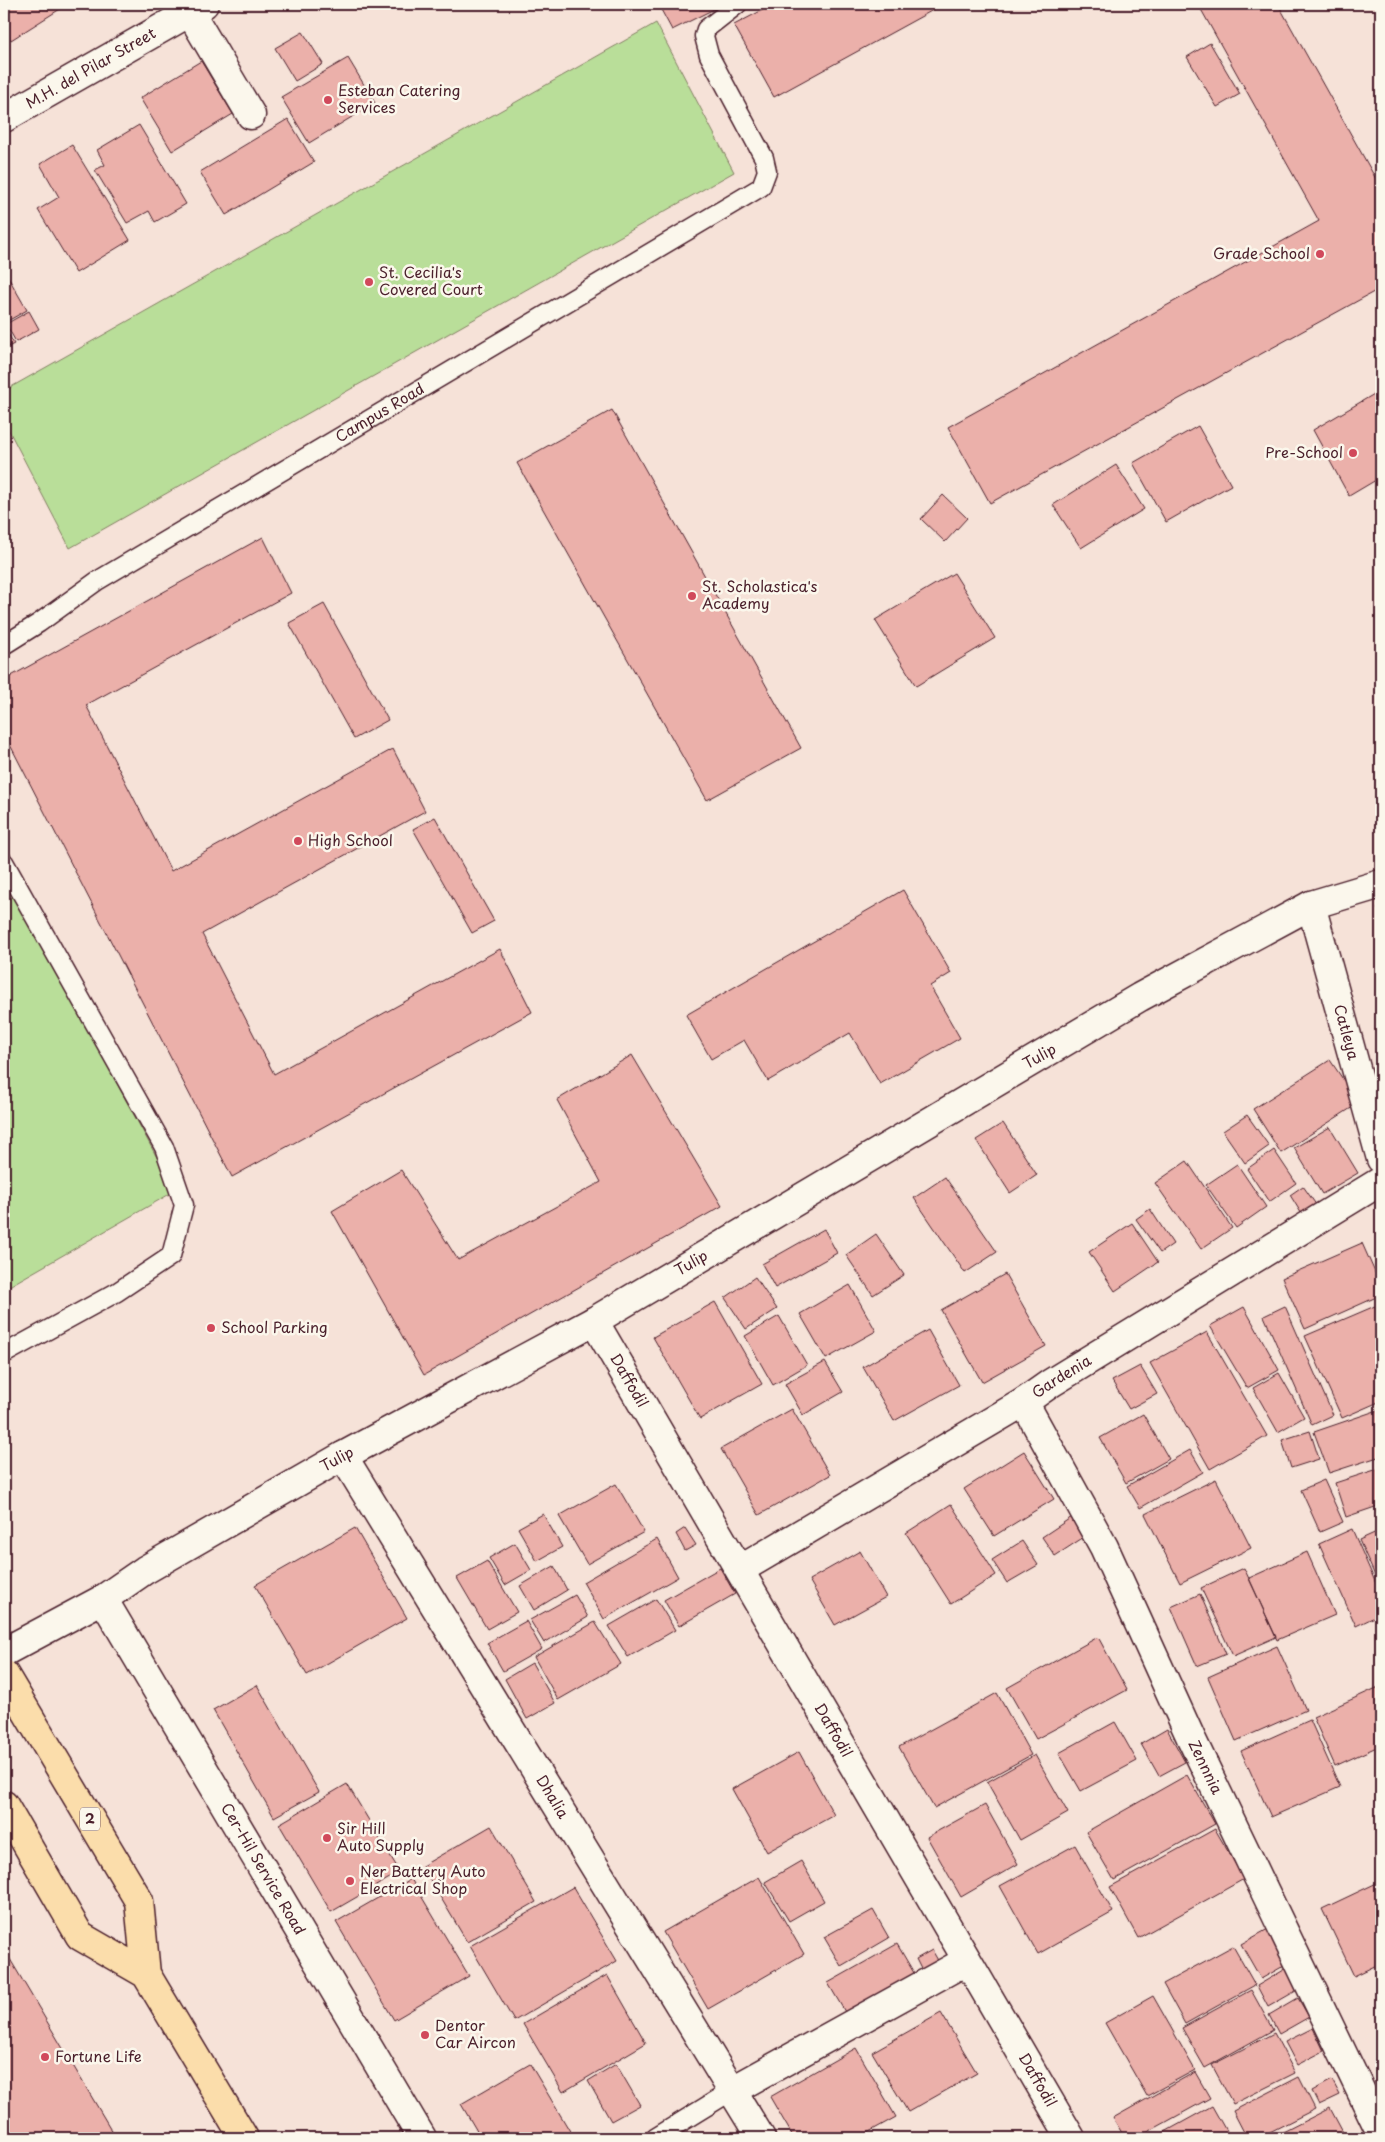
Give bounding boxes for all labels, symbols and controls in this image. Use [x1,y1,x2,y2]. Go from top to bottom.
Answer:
street label: M.H. del Pilar Street [21,21,160,113]
place label: Esteban Catering Services [338,78,460,118]
marker: Esteban Catering Services [322,94,334,106]
place label: Grade School [1213,241,1310,264]
marker: Grade School [1314,248,1326,260]
place label: St. Cecilia's Covered Court [379,260,483,300]
marker: St. Cecilia's Covered Court [363,276,375,288]
street label: Campus Road [330,376,428,447]
place label: Pre-School [1265,440,1343,463]
marker: Pre-School [1347,447,1359,459]
place label: St. Scholastica's Academy [702,574,818,614]
marker: St. Scholastica's Academy [686,590,698,602]
place label: High School [308,828,393,851]
marker: High School [292,835,304,847]
street label: Catleya [1329,1001,1366,1063]
street label: Tulip [1018,1036,1060,1074]
street label: Tulip [670,1243,712,1281]
place label: School Parking [221,1315,328,1338]
marker: School Parking [205,1322,217,1334]
street label: Daffodil [605,1348,655,1411]
street label: Gardenia [1026,1348,1096,1403]
street label: Tulip [315,1439,357,1477]
street label: Daffodil [809,1698,859,1761]
street label: Zennnia [1183,1735,1230,1799]
street label: Dhalia [531,1770,576,1823]
street label: Cer-Hil Service Road [216,1798,312,1939]
road number: 2 [80,1808,100,1830]
place label: Sir Hill Auto Supply [337,1816,424,1856]
marker: Sir Hill Auto Supply [321,1832,333,1844]
place label: Ner Battery Auto Electrical Shop [360,1859,486,1899]
marker: Ner Battery Auto Electrical Shop [344,1875,356,1887]
place label: Dentor Car Aircon [435,2013,516,2053]
marker: Dentor Car Aircon [419,2029,431,2041]
place label: Fortune Life [55,2044,142,2067]
street label: Daffodil [1014,2048,1063,2111]
marker: Fortune Life [39,2051,51,2063]

